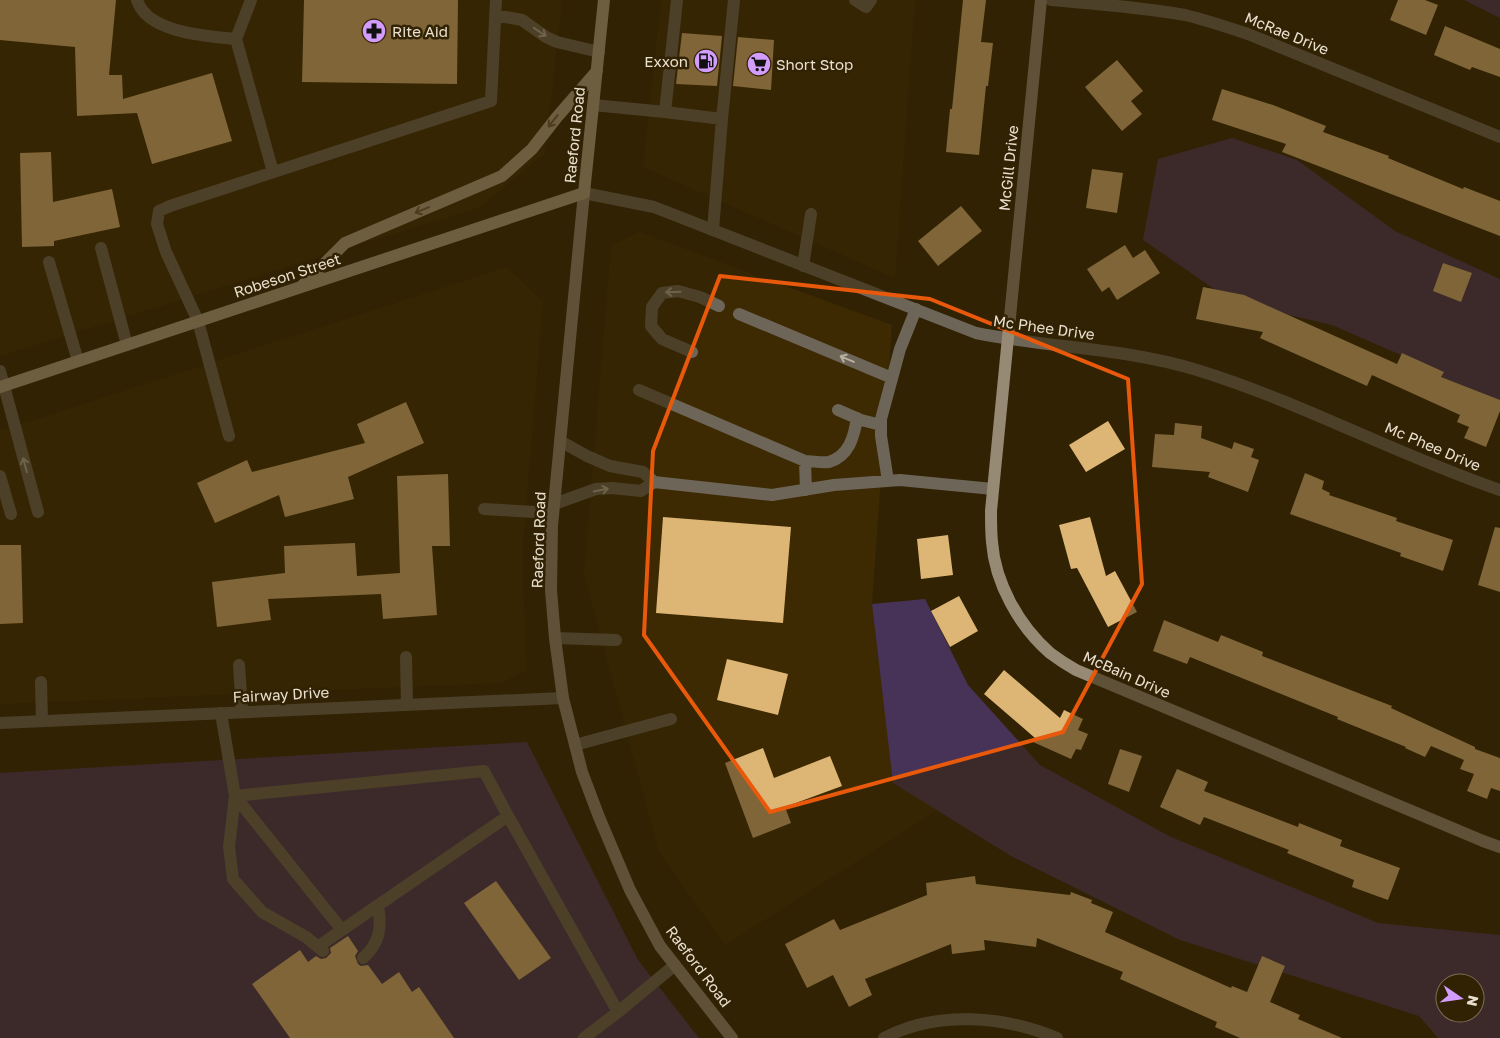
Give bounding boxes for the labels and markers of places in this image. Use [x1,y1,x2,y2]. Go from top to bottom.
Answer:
pharmacy icon: Rite Aid [361,18,387,44]
place label: Rite Aid [392,22,448,40]
fuel station icon: Exxon [693,48,719,74]
supermarket icon: Short Stop [746,51,772,77]
place label: Exxon [644,52,688,70]
place label: Short Stop [776,55,853,73]

